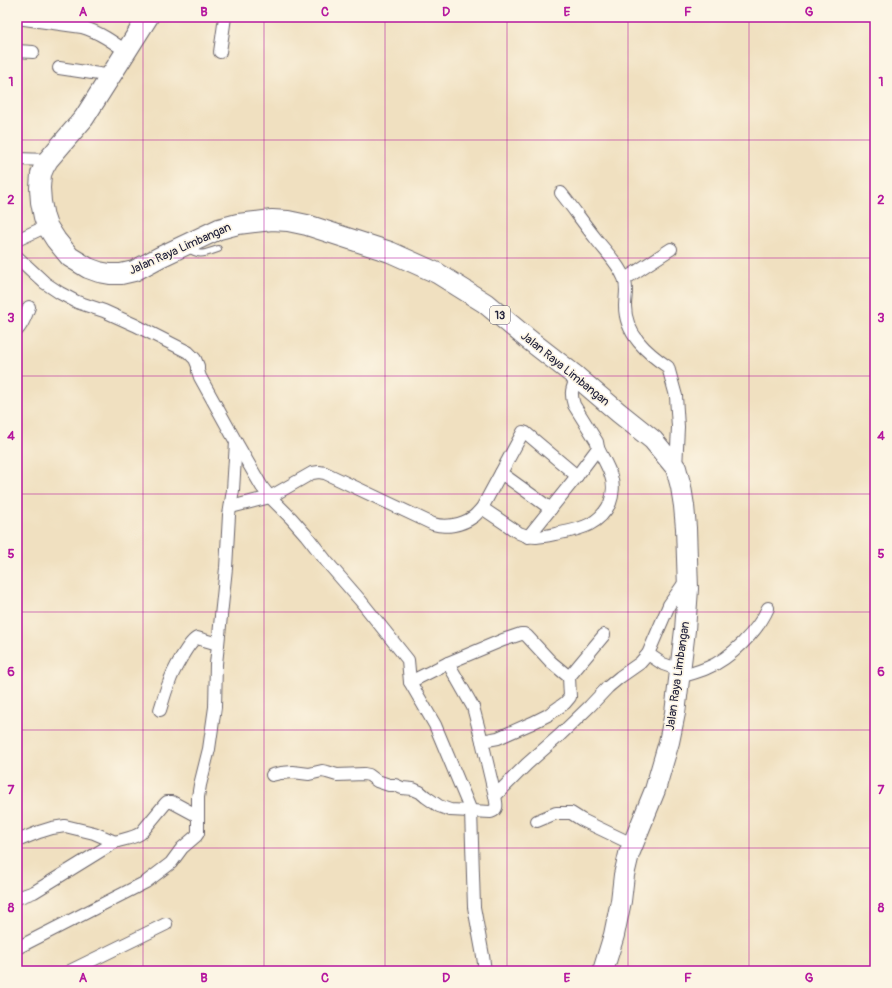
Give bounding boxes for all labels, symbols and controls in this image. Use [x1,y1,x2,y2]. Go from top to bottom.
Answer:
text: A [79,4,88,20]
text: B [200,4,208,20]
text: C [321,4,329,20]
text: D [442,4,450,20]
text: E [564,4,571,20]
text: F [684,4,692,20]
text: G [805,4,814,20]
text: 1 [8,74,14,90]
text: 1 [878,74,884,90]
text: 2 [7,192,15,208]
text: 2 [877,192,885,208]
street label: Jalan Raya Limbangan [127,220,233,278]
road number: 13 [490,306,510,324]
text: 3 [7,310,15,326]
text: 3 [877,310,885,326]
street label: Jalan Raya Limbangan [518,329,613,410]
text: 4 [7,428,15,444]
text: 4 [877,428,885,444]
text: 5 [7,546,15,562]
text: 5 [877,546,885,562]
street label: Jalan Raya Limbangan [663,620,693,731]
text: 6 [7,664,15,680]
text: 6 [877,664,885,680]
text: 7 [8,782,15,798]
text: 7 [878,782,885,798]
text: 8 [8,900,15,916]
text: 8 [878,900,885,916]
text: A [79,970,88,986]
text: B [200,970,208,986]
text: C [321,970,329,986]
text: D [442,970,450,986]
text: E [564,970,571,986]
text: F [684,970,692,986]
text: G [805,970,814,986]

